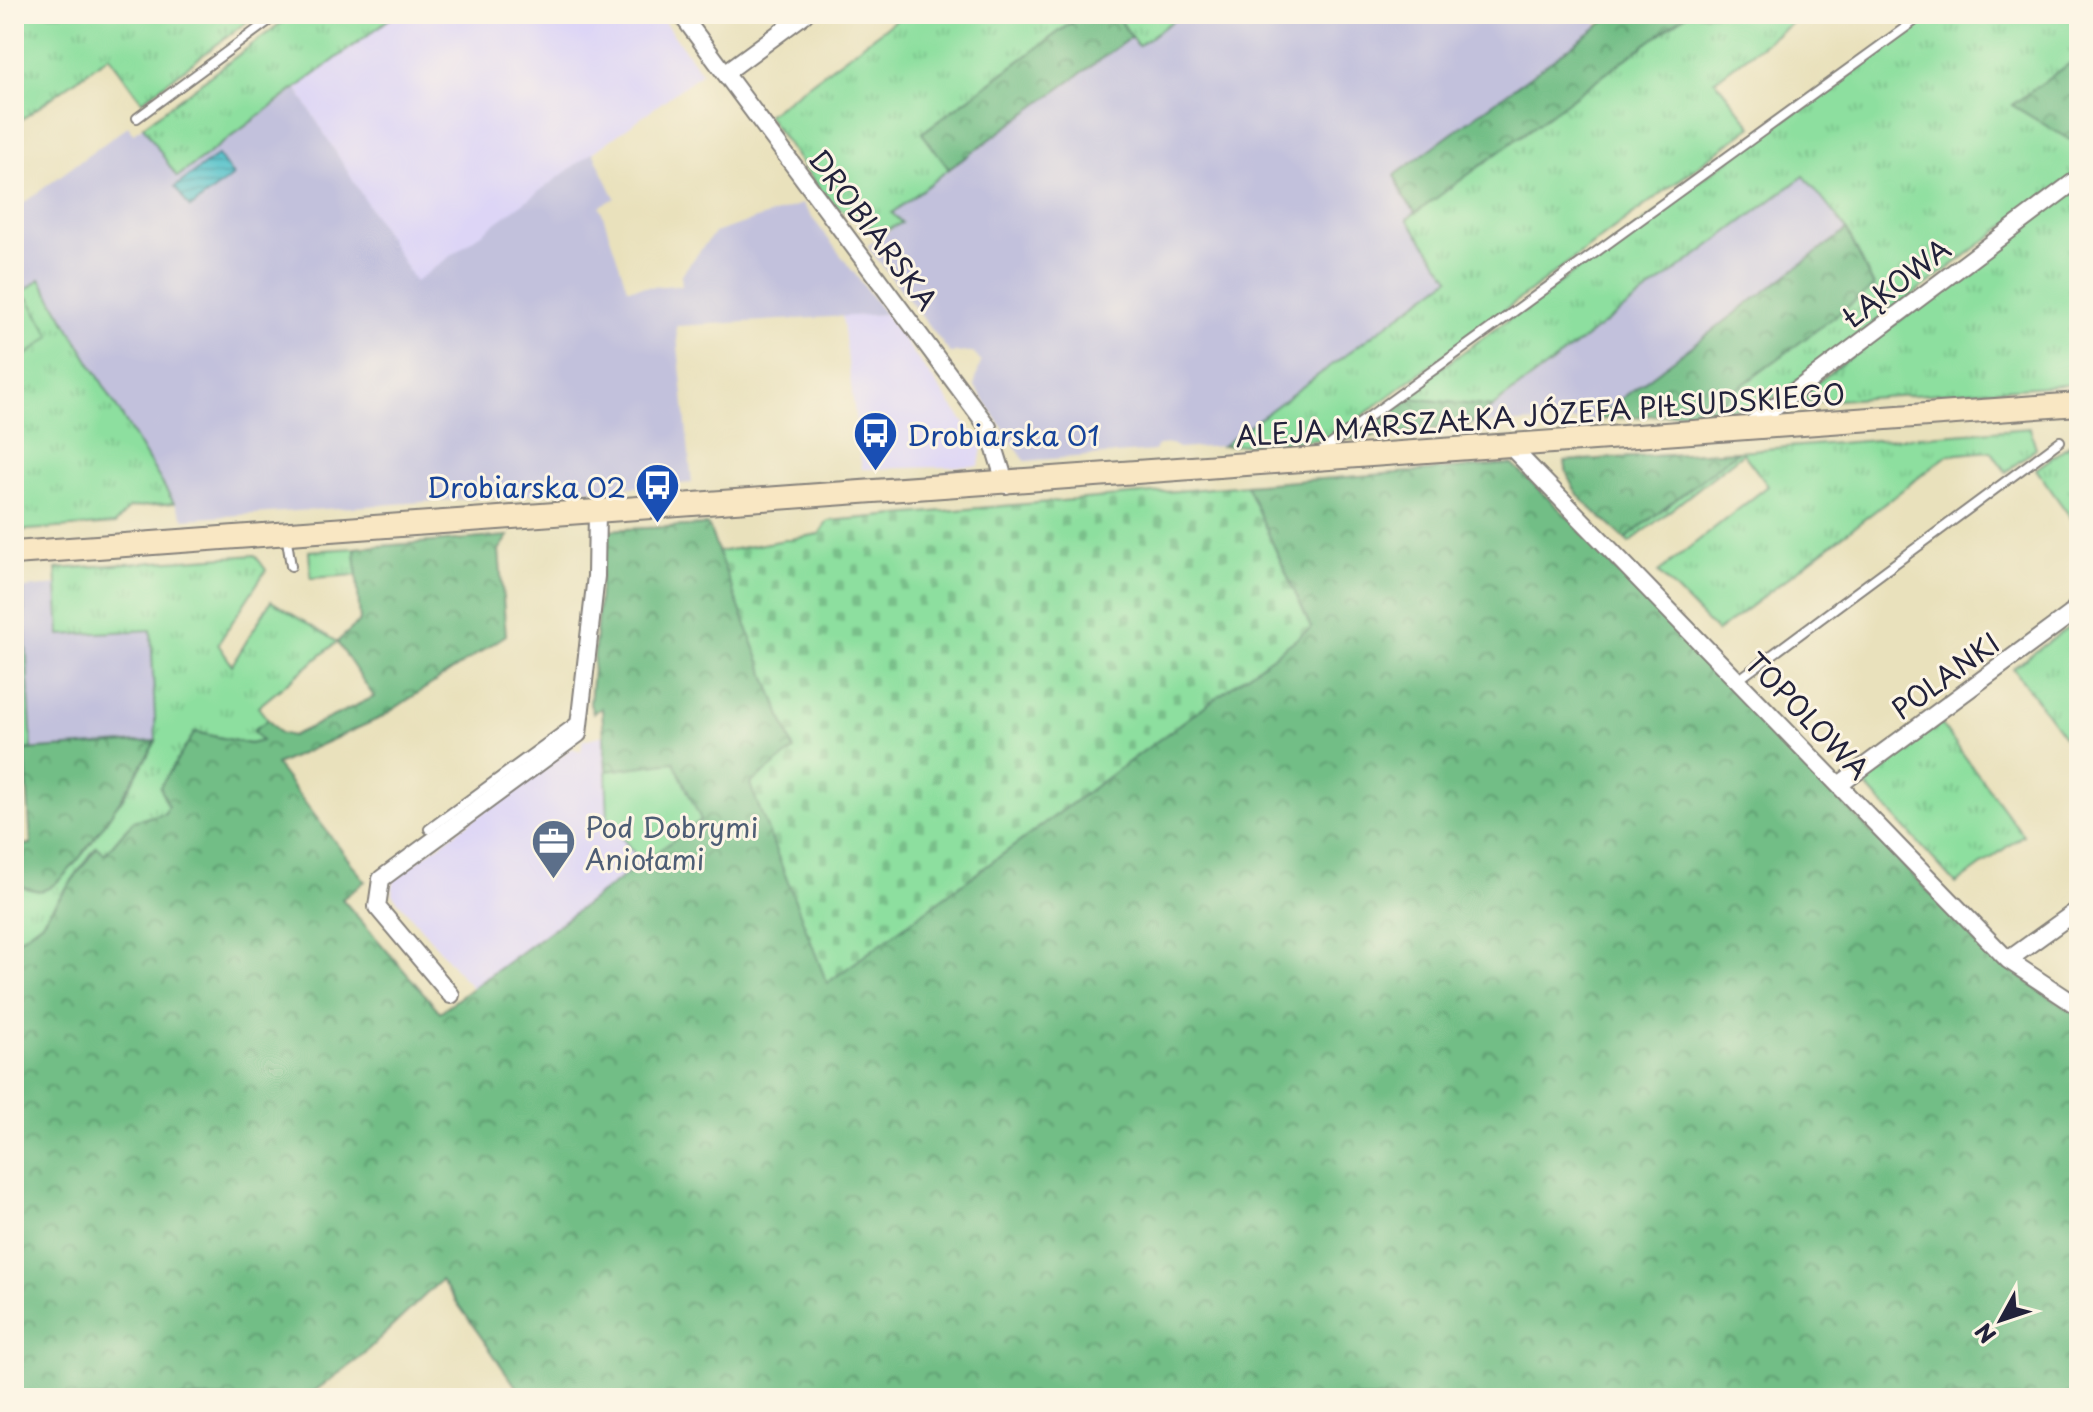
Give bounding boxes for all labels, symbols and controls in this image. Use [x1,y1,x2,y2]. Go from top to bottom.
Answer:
street label: DROBIARSKA [799,139,949,319]
street label: ŁĄKOWA [1832,227,1959,338]
street label: ALEJA MARSZAŁKA JÓZEFA PIŁSUDSKIEGO [1234,371,1846,457]
bus stop icon: Drobiarska 01 [852,410,900,473]
place label: Drobiarska 01 [907,413,1100,456]
bus stop icon: Drobiarska 02 [633,462,681,525]
place label: Drobiarska 02 [427,465,626,508]
street label: POLANKI [1882,621,2008,729]
street label: TOPOLOWA [1736,641,1880,789]
place label: Pod Dobrymi Aniołami [585,805,758,880]
office icon: Pod Dobrymi Aniołami [530,818,578,881]
north arrow [1961,1280,2041,1360]
text: N [1966,1317,2003,1351]

